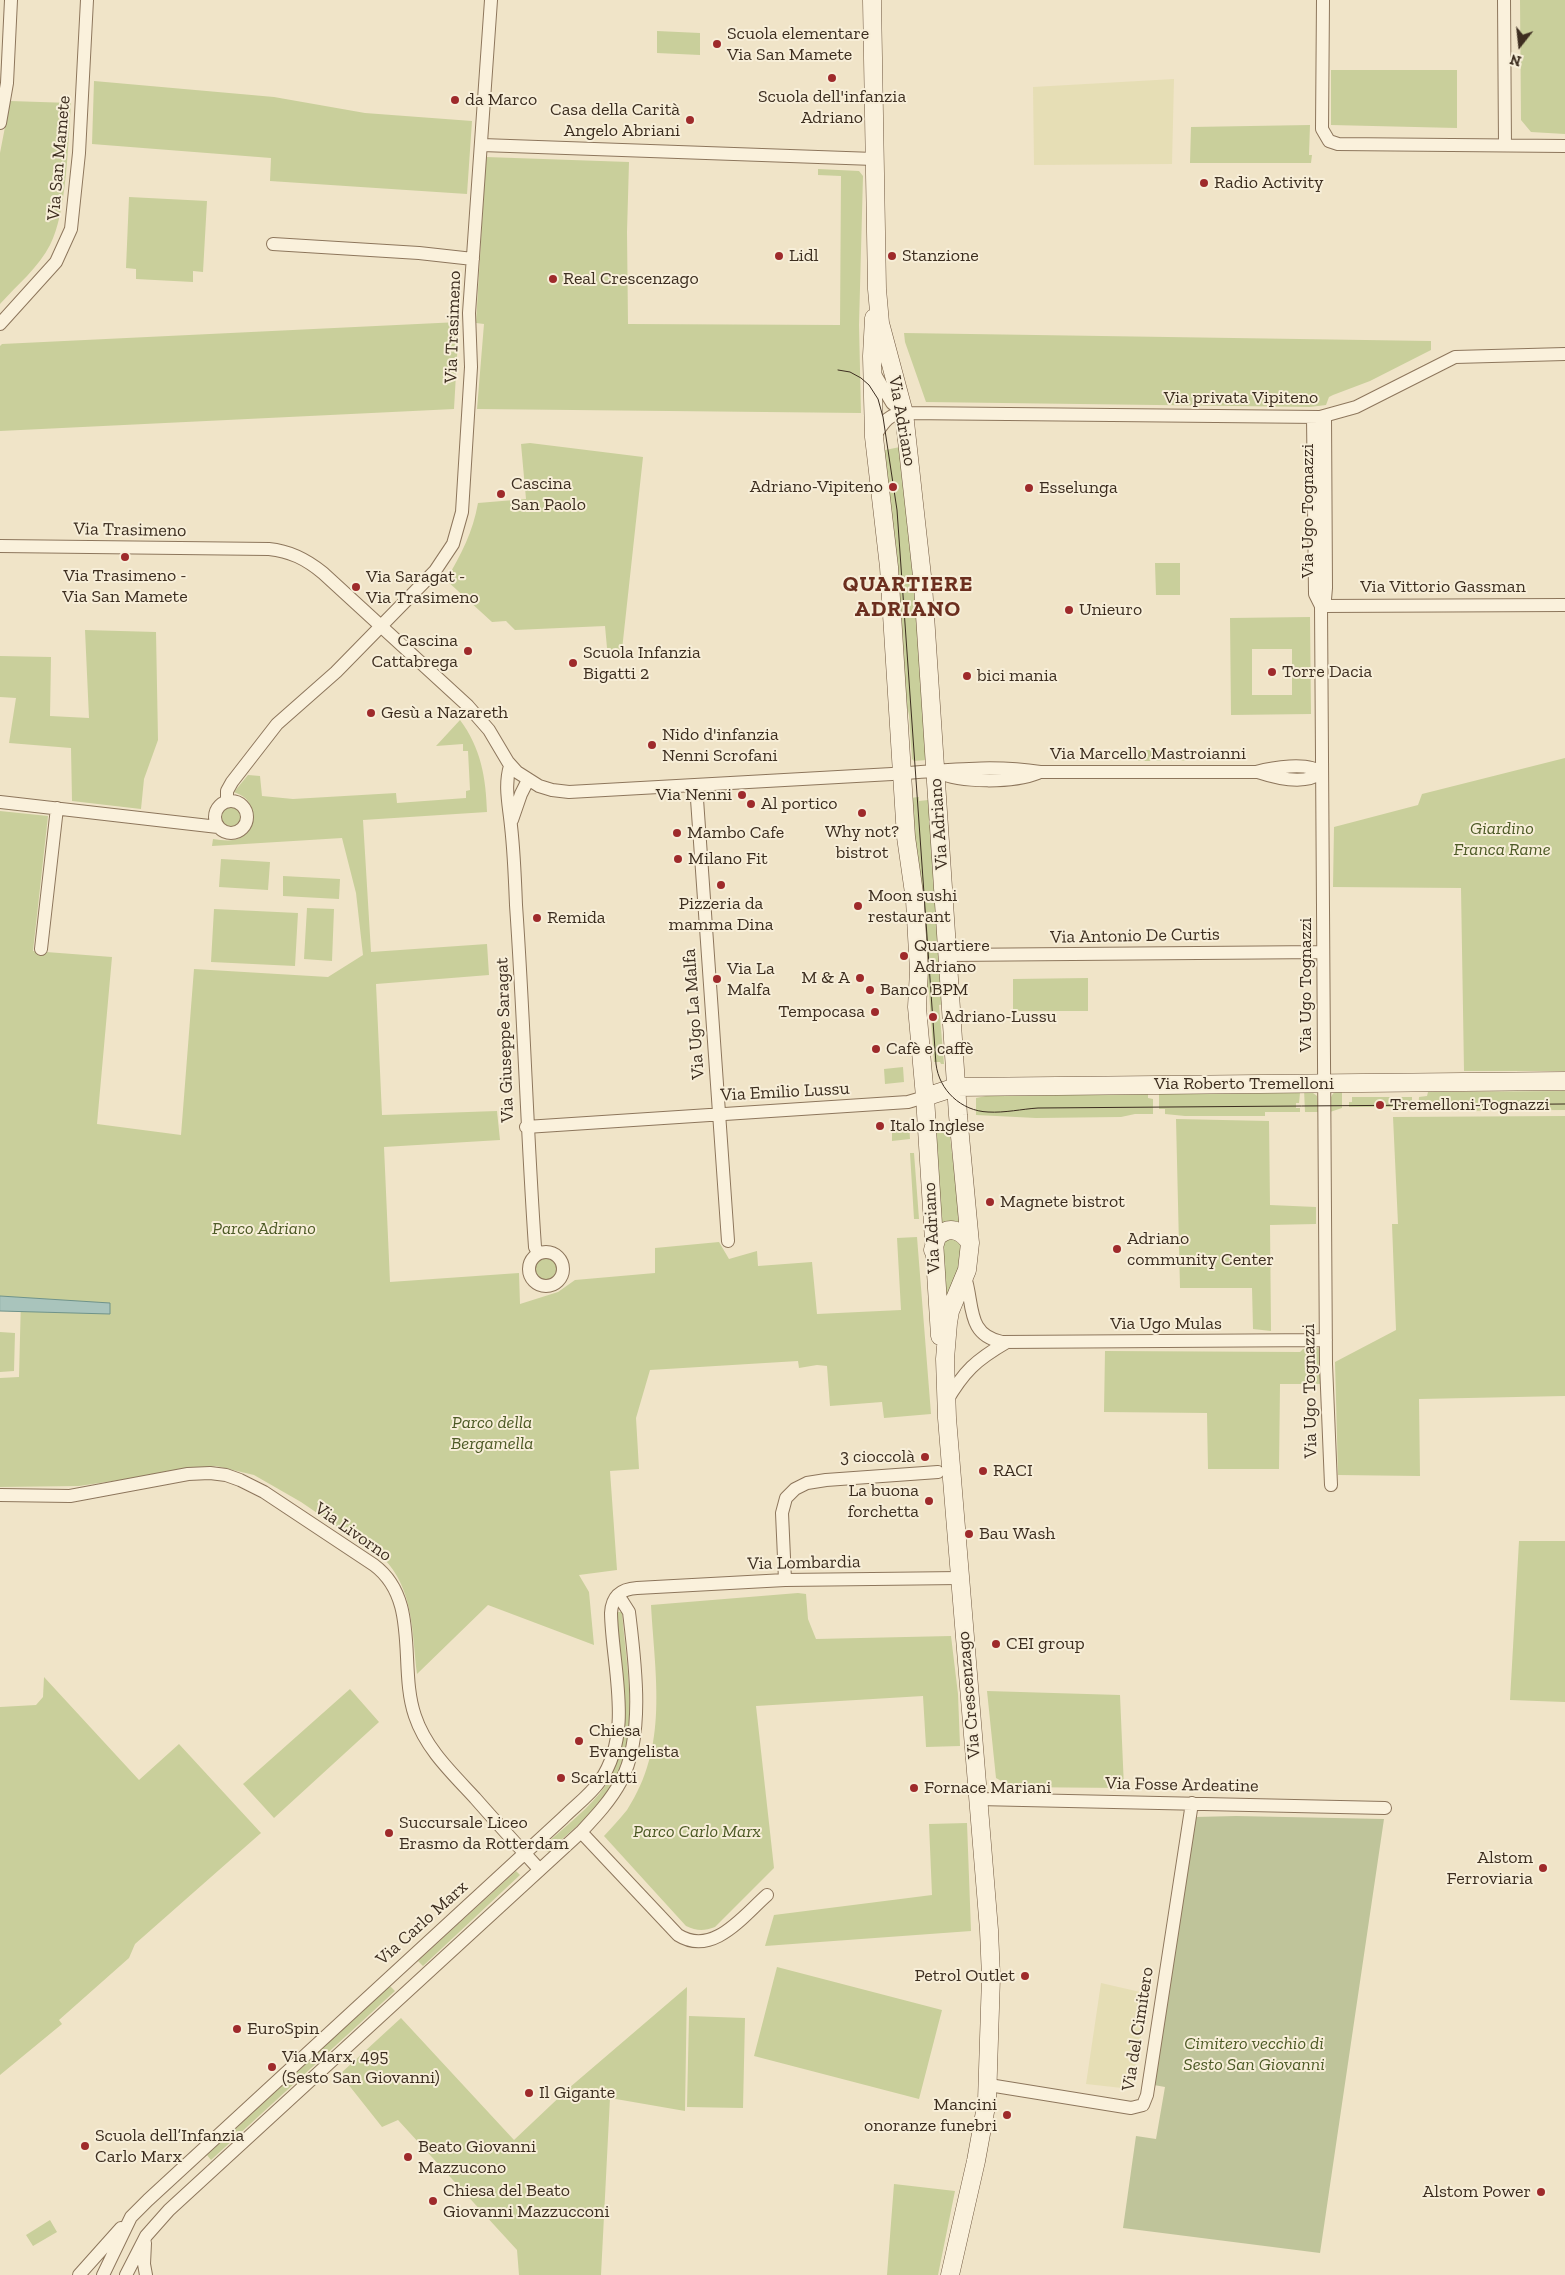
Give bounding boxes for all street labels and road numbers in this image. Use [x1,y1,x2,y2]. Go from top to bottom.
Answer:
street label: Via San Mamete [43,95,75,221]
street label: Via Trasimeno [440,270,466,384]
street label: Via Adriano [883,374,921,468]
street label: Via privata Vipiteno [1164,387,1318,409]
street label: Via Ugo Tognazzi [1297,444,1319,578]
street label: Via Trasimeno [73,518,187,542]
street label: Via Vittorio Gassman [1360,576,1526,598]
street label: Via Marcello Mastroianni [1050,743,1246,765]
street label: Via Adriano [925,778,953,870]
street label: Via Ugo Tognazzi [1295,918,1317,1052]
street label: Via Antonio De Curtis [1050,924,1220,948]
street label: Via Ugo La Malfa [679,948,709,1080]
street label: Via Giuseppe Saragat [491,957,519,1123]
street label: Via Roberto Tremelloni [1154,1073,1334,1095]
street label: Via Emilio Lussu [720,1078,850,1106]
street label: Via Adriano [919,1182,945,1274]
street label: Via Ugo Mulas [1110,1313,1222,1335]
street label: Via Ugo Tognazzi [1298,1324,1322,1458]
street label: Via Livorno [310,1498,396,1566]
street label: Via Lombardia [747,1551,861,1575]
street label: Via Crescenzago [953,1630,985,1760]
street label: Via Fosse Ardeatine [1105,1773,1259,1797]
street label: Via Carlo Marx [372,1876,472,1970]
street label: Via del Cimitero [1118,1965,1158,2093]

